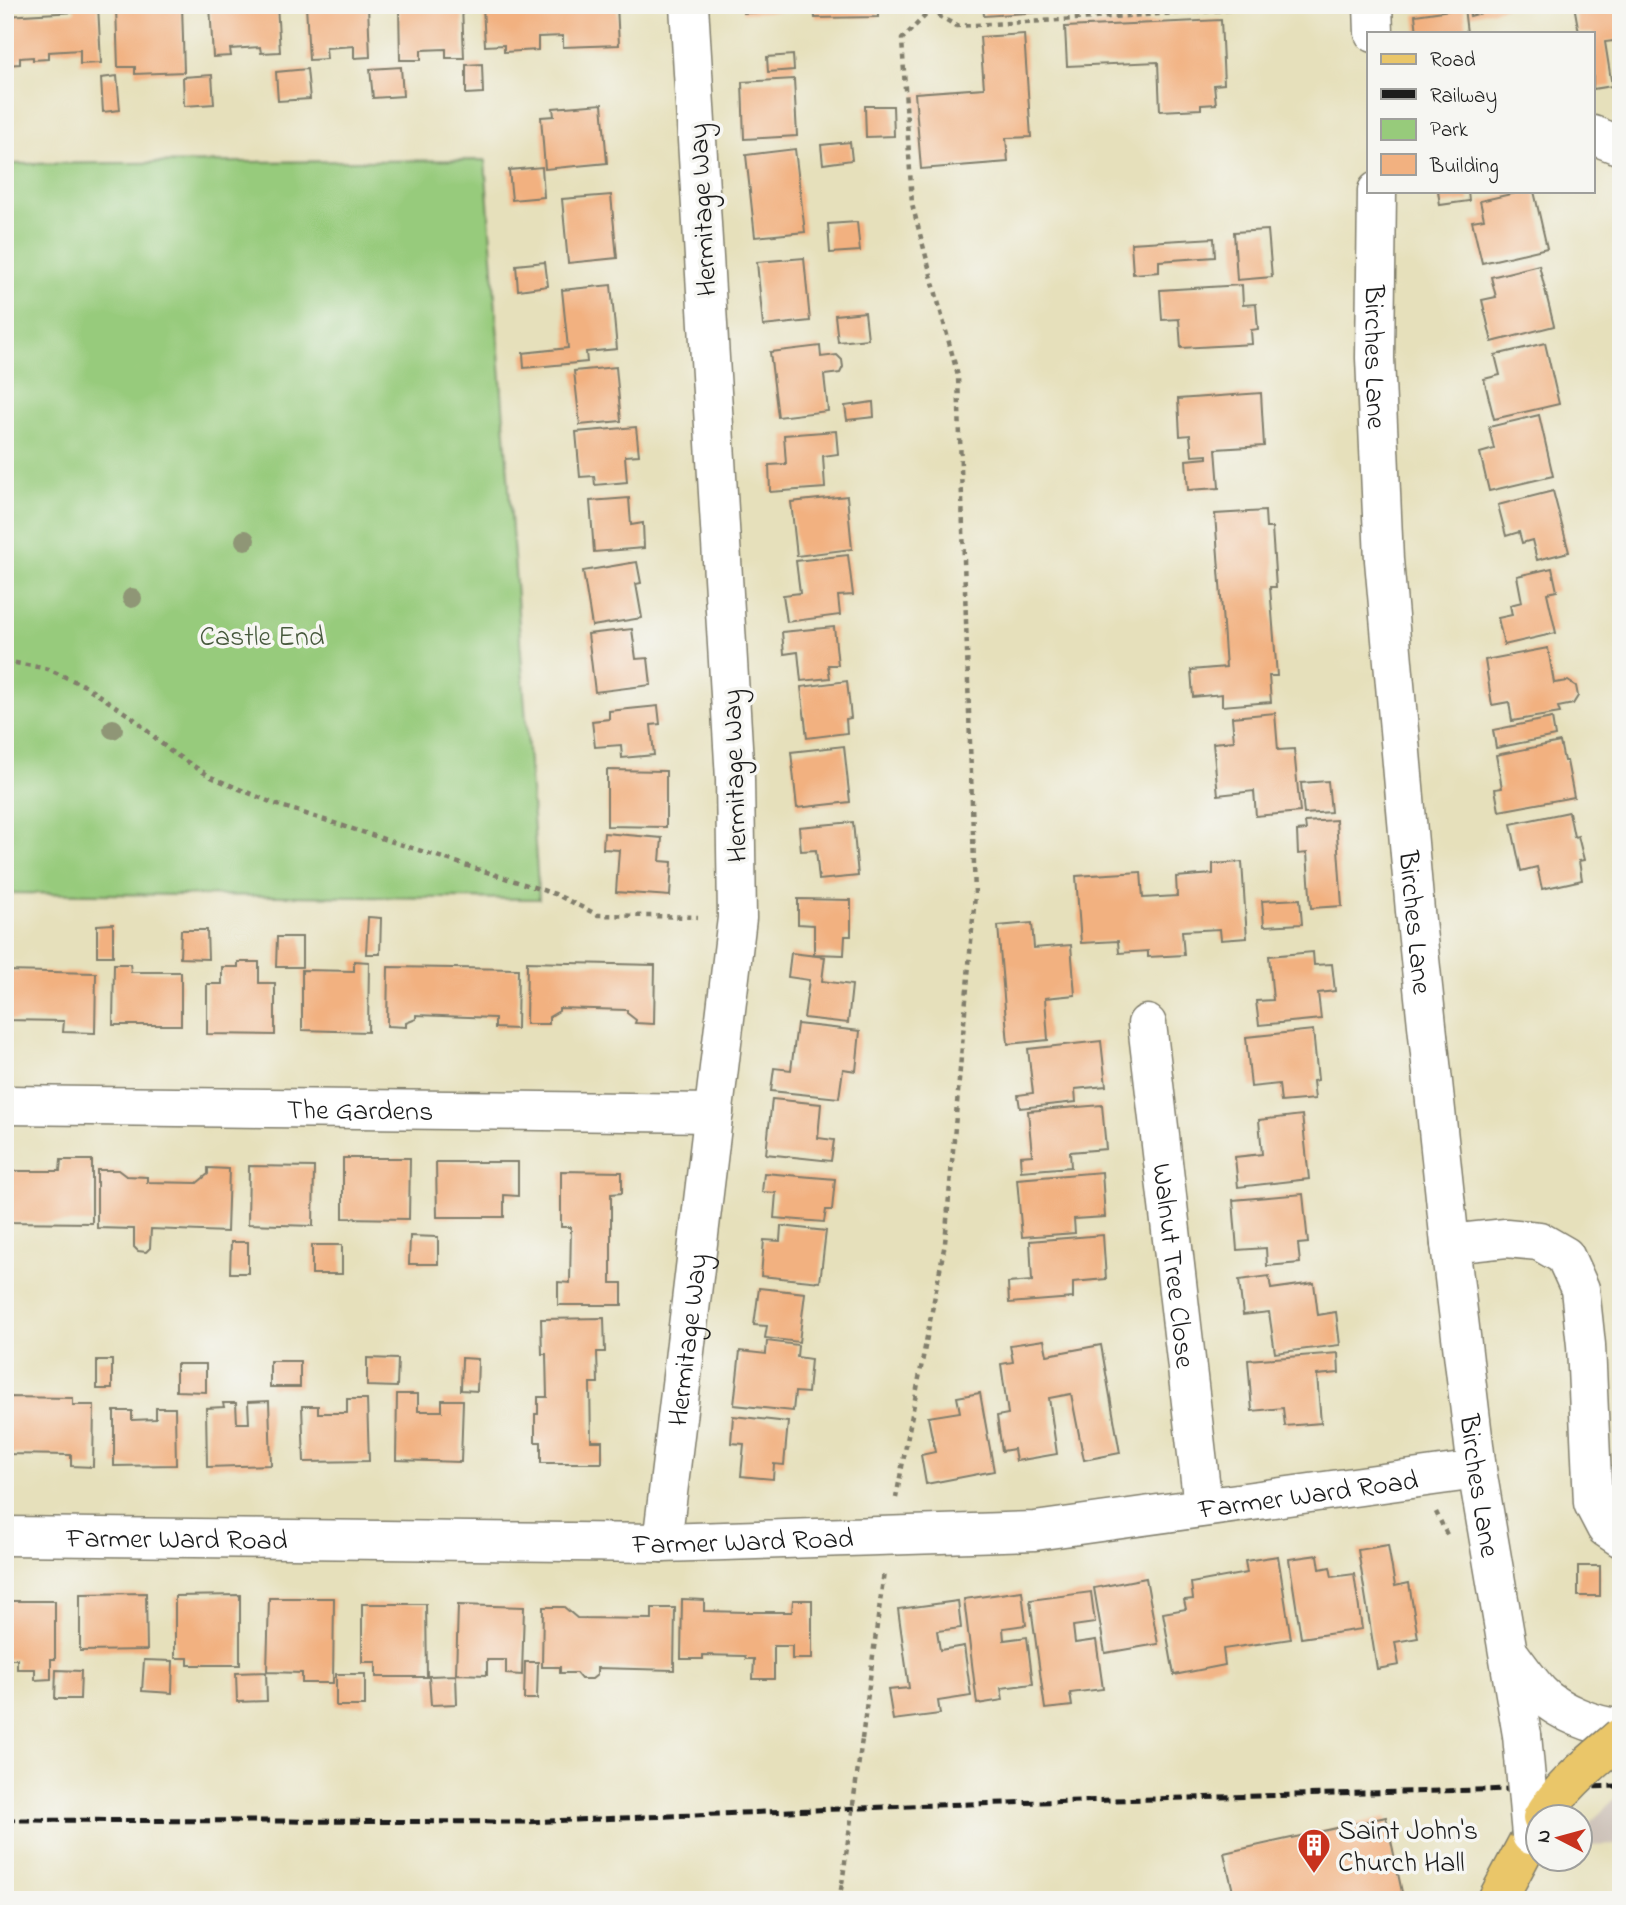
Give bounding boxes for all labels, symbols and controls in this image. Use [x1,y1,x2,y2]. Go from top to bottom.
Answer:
legend [1367,32,1594,192]
text: Road [1430,46,1476,76]
text: Railway [1430,82,1497,114]
text: Park [1430,116,1469,146]
street label: Hermitage Way [679,122,730,297]
text: Building [1429,152,1499,184]
street label: Birches Lane [1351,284,1395,430]
park label: Castle End [200,618,325,659]
street label: Hermitage Way [713,689,760,863]
street label: Birches Lane [1386,848,1441,997]
street label: The Gardens [286,1091,434,1134]
street label: Walnut Tree Close [1139,1161,1204,1371]
street label: Hermitage Way [659,1251,721,1428]
street label: Birches Lane [1446,1411,1509,1561]
street label: Farmer Ward Road [1195,1461,1421,1532]
street label: Farmer Ward Road [65,1520,288,1563]
street label: Farmer Ward Road [631,1520,854,1567]
north arrow [1524,1804,1594,1874]
place label: Saint John's Church Hall [1338,1812,1478,1885]
building icon: Saint John's Church Hall [1295,1826,1333,1875]
text: N [1530,1829,1559,1844]

